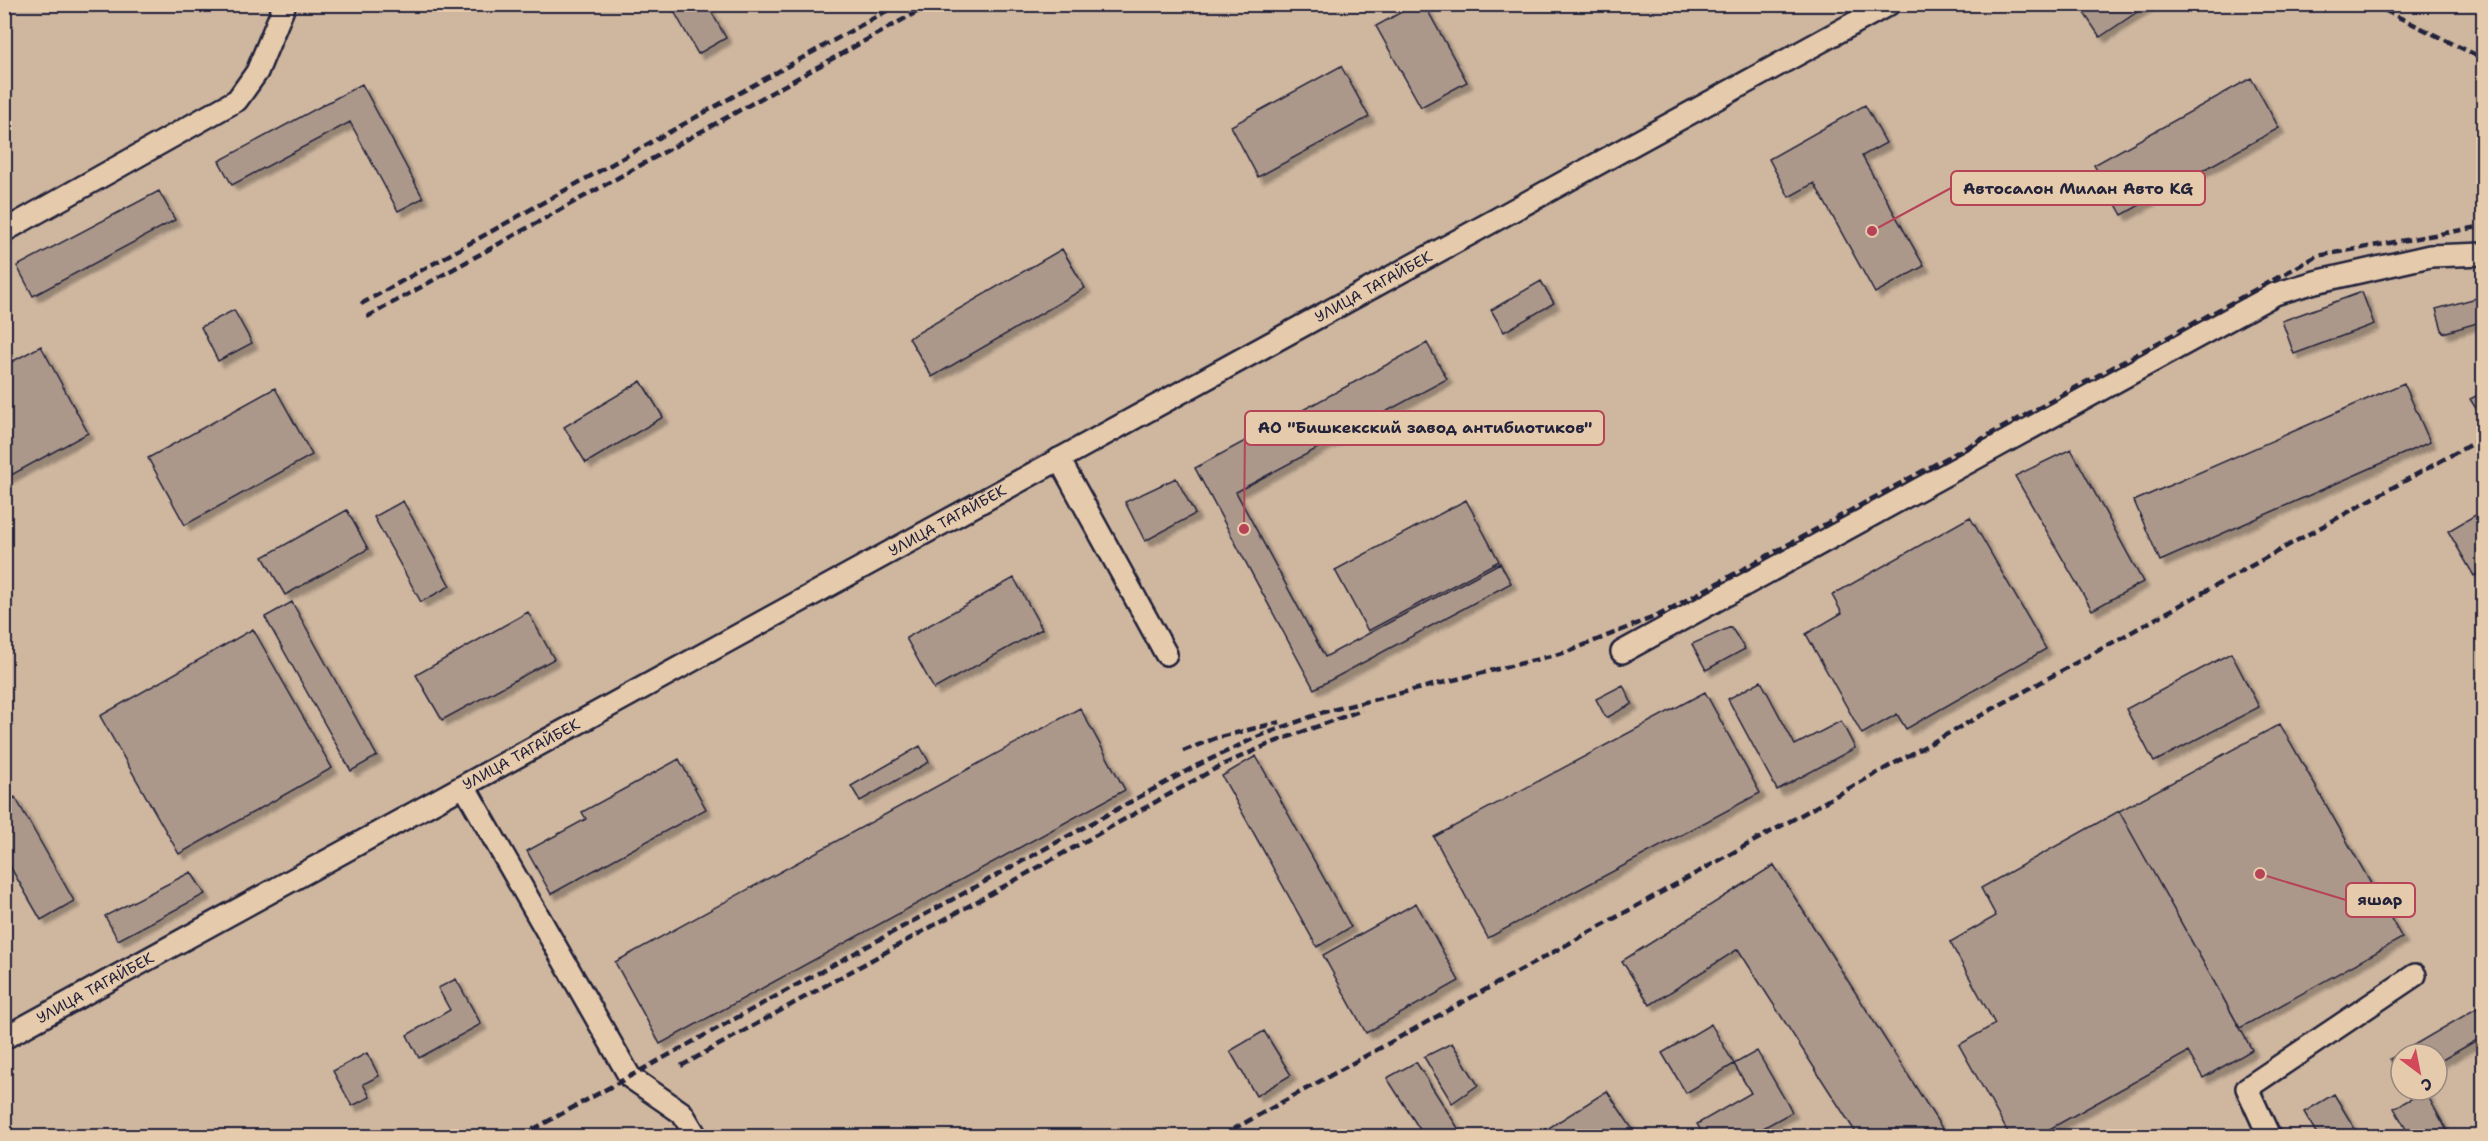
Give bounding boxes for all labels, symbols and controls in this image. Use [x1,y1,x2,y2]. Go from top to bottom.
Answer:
callout: Автосалон Милан Авто KG [1951,171,2205,205]
text: Автосалон Милан Авто KG [1963,178,2193,199]
street label: УЛИЦА ТАГАЙБЕК [1311,246,1436,327]
callout: АО "Бишкекский завод антибиотиков" [1245,411,1604,445]
text: АО "Бишкекский завод антибиотиков" [1258,417,1592,438]
street label: УЛИЦА ТАГАЙБЕК [885,480,1010,561]
street label: УЛИЦА ТАГАЙБЕК [459,714,584,795]
callout: яшар [2346,883,2415,917]
text: яшар [2358,889,2403,910]
street label: УЛИЦА ТАГАЙБЕК [33,948,158,1028]
north arrow [2389,1042,2449,1102]
text: С [2417,1073,2436,1096]

